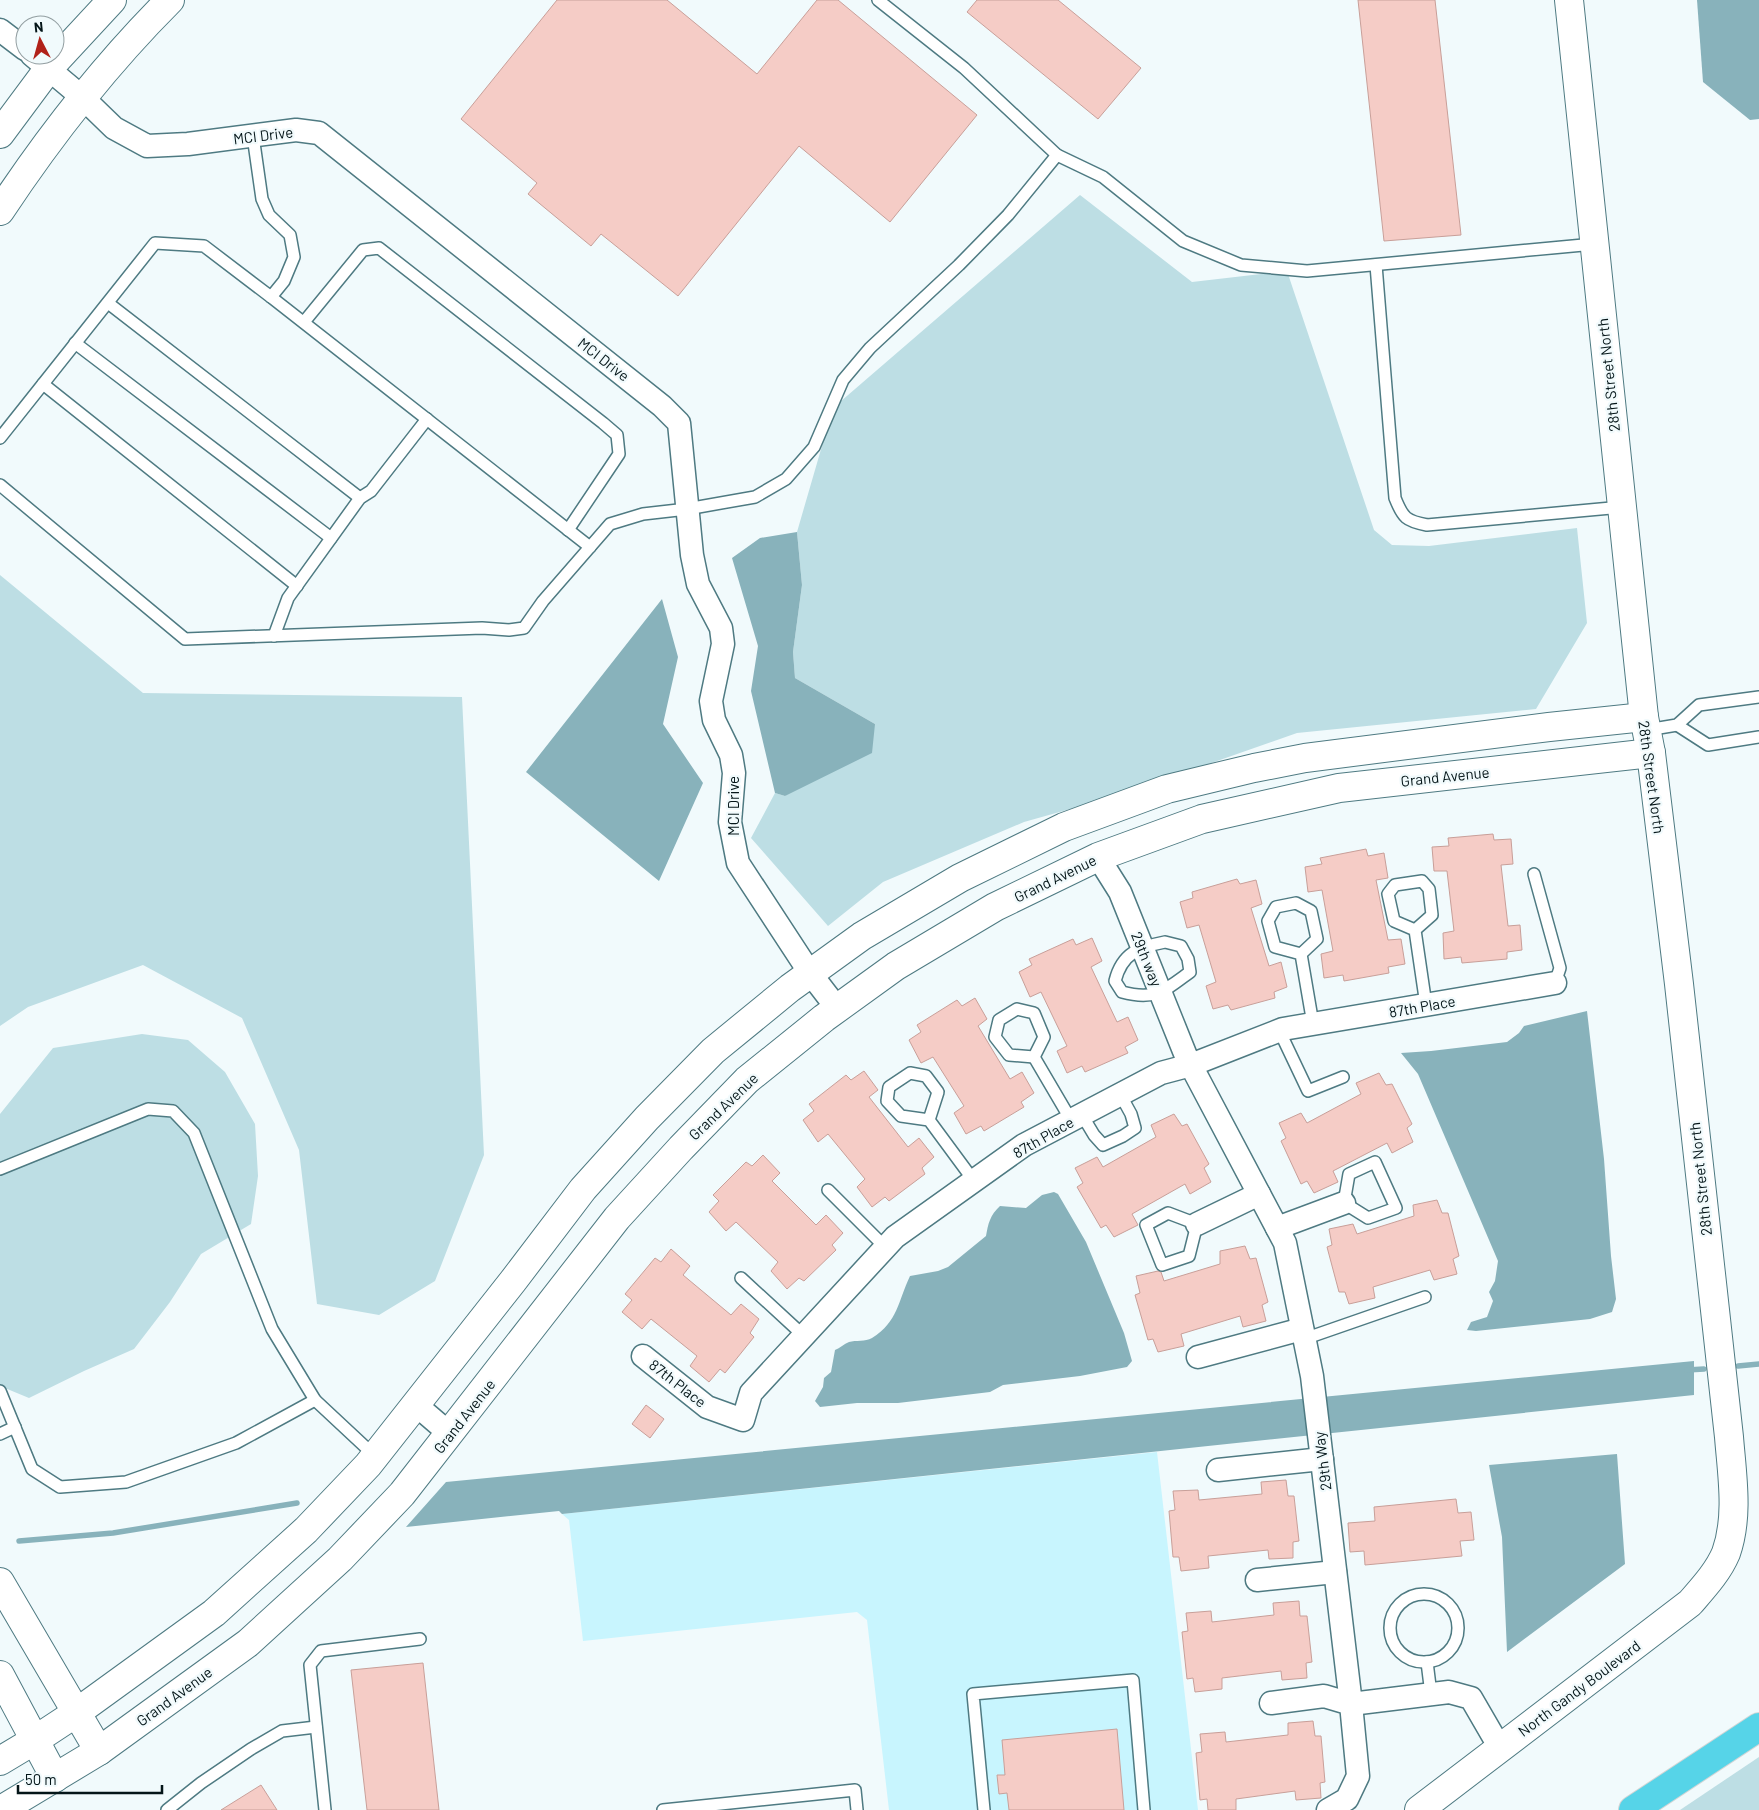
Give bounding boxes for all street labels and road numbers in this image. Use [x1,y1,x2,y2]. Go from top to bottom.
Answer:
street label: MCI Drive [232,122,294,148]
street label: 28th Street North [1593,317,1623,433]
street label: MCI Drive [575,333,633,385]
street label: 28th Street North [1635,719,1669,835]
street label: Grand Avenue [1400,762,1490,790]
street label: MCI Drive [724,776,742,836]
street label: Grand Avenue [1011,850,1099,906]
street label: 29th way [1128,929,1166,989]
street label: 87th Place [1387,991,1457,1021]
street label: Grand Avenue [685,1069,761,1143]
street label: 87th Place [1009,1112,1077,1162]
street label: 28th Street North [1685,1121,1715,1237]
street label: 87th Place [646,1355,710,1411]
street label: Grand Avenue [429,1375,499,1457]
street label: 29th Way [1309,1430,1335,1492]
street label: North Gandy Boulevard [1514,1636,1644,1740]
street label: Grand Avenue [133,1663,215,1729]

